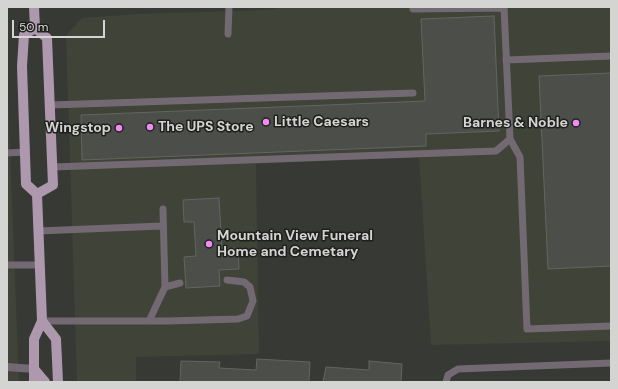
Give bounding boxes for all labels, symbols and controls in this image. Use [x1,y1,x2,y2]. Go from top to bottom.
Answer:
scale bar [14,12,107,38]
text: 50 m [19,19,48,35]
place label: Little Caesars [274,114,369,130]
place label: Barnes & Noble [463,115,568,131]
marker: Little Caesars [261,117,271,127]
marker: Barnes & Noble [571,118,581,128]
place label: The UPS Store [158,119,254,135]
place label: Wingstop [45,120,111,136]
marker: The UPS Store [145,122,155,132]
marker: Wingstop [114,123,124,133]
place label: Mountain View Funeral Home and Cemetary [217,228,373,260]
marker: Mountain View Funeral Home and Cemetary [204,239,214,249]

